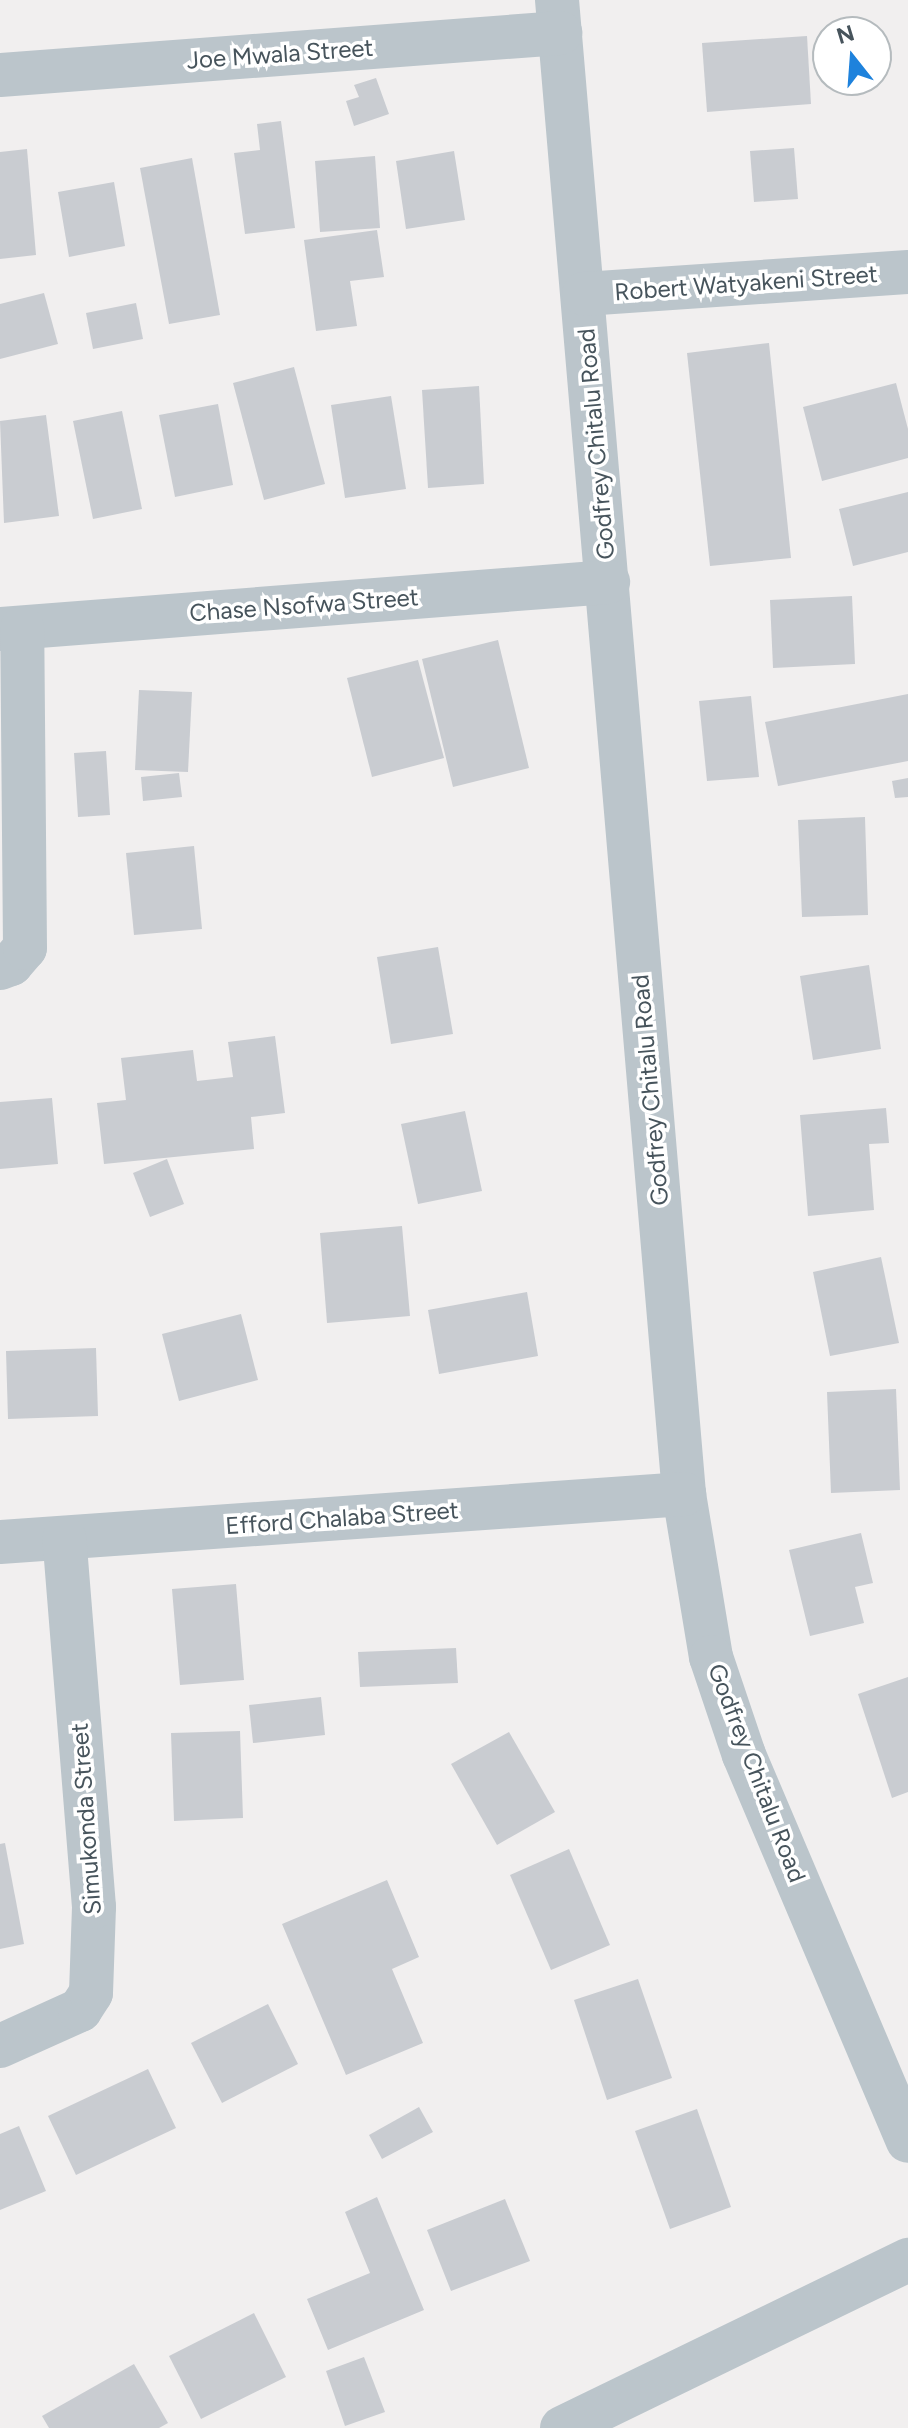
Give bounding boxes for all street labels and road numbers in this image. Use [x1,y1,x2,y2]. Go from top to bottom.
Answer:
street label: Joe Mwala Street [186,33,374,75]
street label: Robert Watyakeni Street [613,259,879,307]
street label: Godfrey Chitalu Road [572,327,620,561]
street label: Chase Nsofwa Street [188,583,420,627]
street label: Godfrey Chitalu Road [626,973,674,1207]
street label: Efford Chalaba Street [224,1495,460,1541]
street label: Godfrey Chitalu Road [702,1660,812,1886]
street label: Simukonda Street [65,1722,107,1916]

